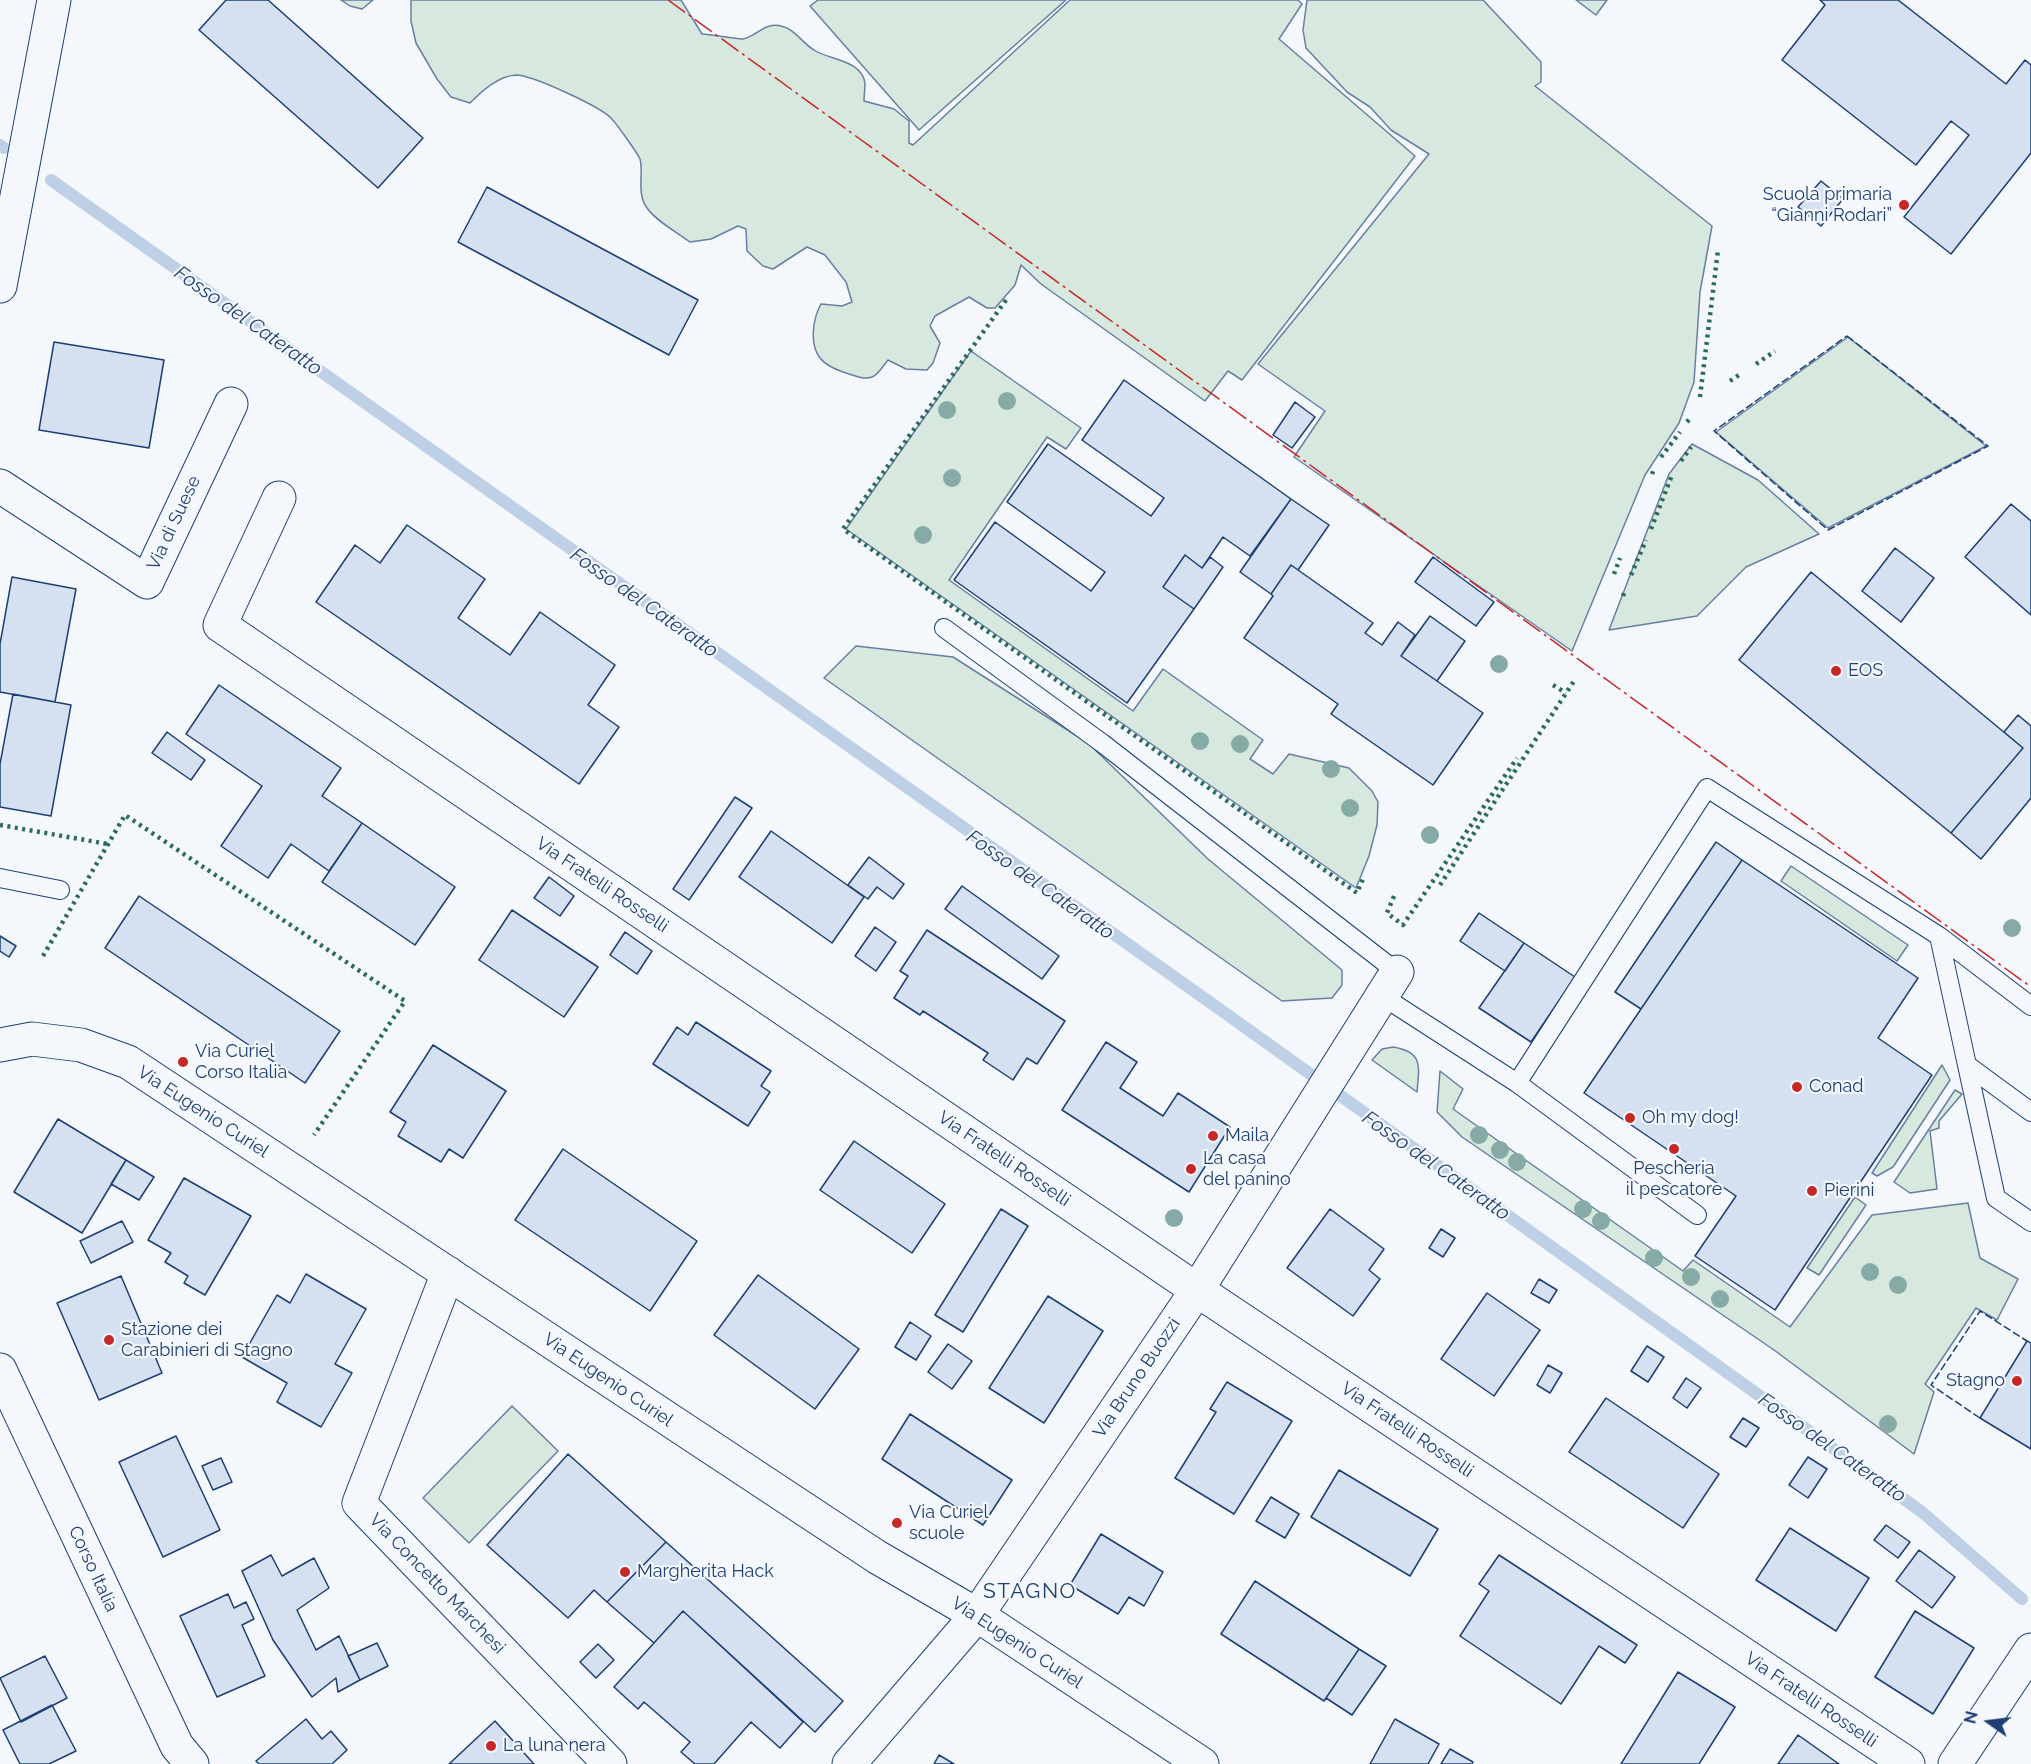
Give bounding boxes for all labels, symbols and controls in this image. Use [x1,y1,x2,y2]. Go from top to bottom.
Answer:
place label: Scuola primaria “Gianni Rodari” [1763,184,1892,226]
marker: Scuola primaria “Gianni Rodari” [1897,198,1911,212]
water label: Fosso del Cateratto [169,261,327,381]
street label: Via di Suese [143,472,205,574]
water label: Fosso del Cateratto [565,543,723,663]
place label: EOS [1848,660,1883,682]
marker: EOS [1829,664,1843,678]
water label: Fosso del Cateratto [961,825,1119,945]
street label: Via Fratelli Rosselli [532,833,672,937]
place label: Via Curiel Corso Italia [195,1041,287,1084]
marker: Via Curiel Corso Italia [176,1055,190,1069]
street label: Via Eugenio Curiel [133,1062,273,1162]
place label: Conad [1809,1076,1864,1098]
marker: Conad [1790,1080,1804,1094]
water label: Fosso del Cateratto [1357,1106,1515,1226]
street label: Via Fratelli Rosselli [934,1107,1074,1211]
place label: Oh my dog! [1642,1107,1739,1129]
marker: Oh my dog! [1623,1111,1637,1125]
place label: Maila [1225,1125,1269,1147]
marker: Maila [1206,1129,1220,1143]
marker: Pescheria il pescatore [1667,1142,1681,1156]
place label: La casa del panino [1203,1148,1291,1190]
place label: Pescheria il pescatore [1626,1158,1722,1200]
marker: La casa del panino [1184,1162,1198,1176]
place label: Pierini [1824,1180,1874,1202]
marker: Pierini [1805,1184,1819,1198]
street label: Via Bruno Buozzi [1089,1314,1185,1442]
place label: Stazione dei Carabinieri di Stagno [121,1319,293,1362]
street label: Via Eugenio Curiel [539,1329,677,1431]
marker: Stazione dei Carabinieri di Stagno [102,1333,116,1347]
place label: Stagno [1946,1370,2005,1392]
marker: Stagno [2010,1374,2024,1388]
street label: Via Fratelli Rosselli [1337,1378,1477,1482]
water label: Fosso del Cateratto [1753,1388,1911,1508]
place label: Via Curiel scuole [909,1502,988,1544]
street label: Via Concetto Marchesi [364,1509,510,1659]
marker: Via Curiel scuole [890,1516,904,1530]
street label: Corso Italia [64,1523,122,1615]
place label: Margherita Hack [637,1561,774,1583]
marker: Margherita Hack [618,1565,632,1579]
district label: STAGNO [983,1579,1077,1605]
street label: Via Eugenio Curiel [947,1593,1087,1693]
street label: Via Fratelli Rosselli [1741,1648,1881,1752]
north arrow [1959,1692,2019,1752]
text: N [1960,1709,1982,1726]
place label: La luna nera [503,1735,606,1757]
marker: La luna nera [484,1739,498,1753]

